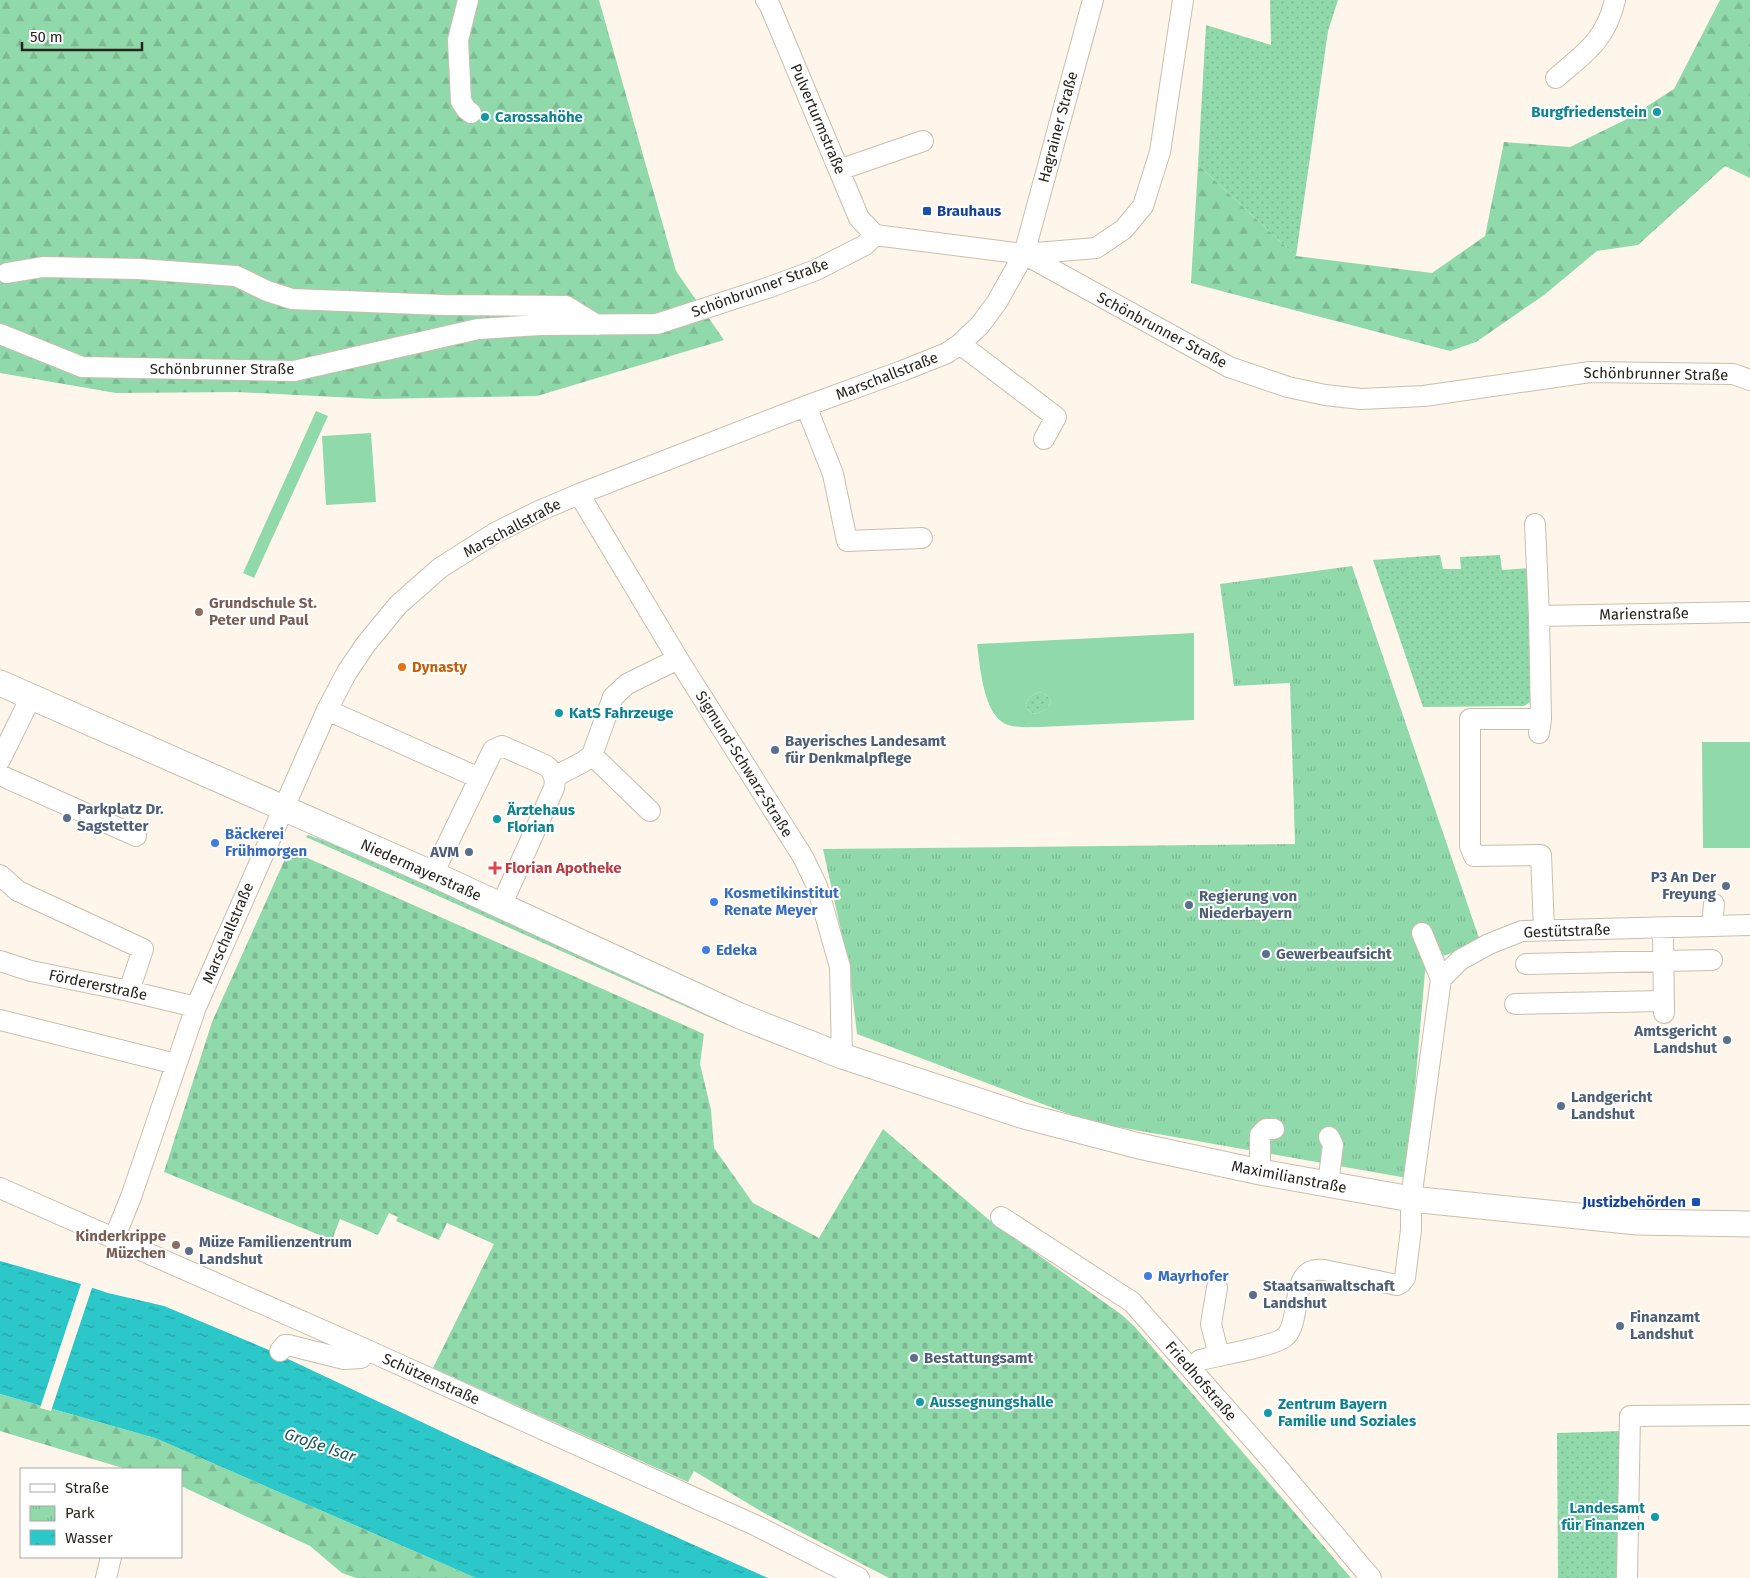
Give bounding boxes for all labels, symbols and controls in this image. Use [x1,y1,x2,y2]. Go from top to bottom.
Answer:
scale bar [22,20,142,52]
text: 50 m [30,28,63,46]
street label: Pulverturmstraße [787,61,849,177]
street label: Hagrainer Straße [1034,69,1082,185]
place label: Burgfriedenstein [1531,103,1647,121]
marker: Burgfriedenstein [1651,106,1663,118]
place label: Carossahöhe [495,108,583,126]
marker: Carossahöhe [479,111,491,123]
place label: Brauhaus [937,202,1001,220]
marker: Brauhaus [921,205,933,217]
street label: Schönbrunner Straße [689,255,831,321]
street label: Schönbrunner Straße [1094,288,1230,372]
street label: Marschallstraße [833,348,941,404]
street label: Schönbrunner Straße [150,360,294,378]
street label: Schönbrunner Straße [1583,364,1729,384]
street label: Marschallstraße [460,495,564,561]
place label: Grundschule St. Peter und Paul [209,594,317,629]
street label: Marienstraße [1599,604,1689,624]
marker: Grundschule St. Peter und Paul [193,606,205,618]
place label: Dynasty [412,658,467,676]
marker: Dynasty [396,661,408,673]
street label: Sigmund-Schwarz-Straße [692,688,796,840]
place label: KatS Fahrzeuge [569,704,673,722]
marker: KatS Fahrzeuge [553,707,565,719]
place label: Bayerisches Landesamt für Denkmalpflege [785,732,946,767]
marker: Bayerisches Landesamt für Denkmalpflege [769,744,781,756]
place label: Parkplatz Dr. Sagstetter [77,800,164,835]
place label: Ärztehaus Florian [506,801,575,836]
marker: Parkplatz Dr. Sagstetter [61,812,73,824]
marker: Ärztehaus Florian [491,813,503,825]
place label: Bäckerei Frühmorgen [225,825,307,860]
street label: Niedermayerstraße [358,835,484,905]
marker: Bäckerei Frühmorgen [209,837,221,849]
place label: AVM [429,843,459,861]
marker: AVM [463,846,475,858]
place label: Florian Apotheke [505,859,622,877]
marker: Florian Apotheke [489,862,501,874]
place label: P3 An Der Freyung [1651,868,1717,903]
street label: Marschallstraße [199,880,257,986]
marker: P3 An Der Freyung [1720,880,1732,892]
place label: Kosmetikinstitut Renate Meyer [724,884,839,919]
place label: Regierung von Niederbayern [1199,887,1297,922]
marker: Kosmetikinstitut Renate Meyer [708,896,720,908]
marker: Regierung von Niederbayern [1183,899,1195,911]
street label: Gestütstraße [1523,920,1611,942]
place label: Edeka [716,941,757,959]
marker: Edeka [700,944,712,956]
place label: Gewerbeaufsicht [1276,945,1392,963]
marker: Gewerbeaufsicht [1260,948,1272,960]
street label: Fördererstraße [47,966,149,1004]
place label: Amtsgericht Landshut [1633,1022,1717,1057]
marker: Amtsgericht Landshut [1721,1034,1733,1046]
place label: Landgericht Landshut [1571,1088,1653,1123]
marker: Landgericht Landshut [1555,1100,1567,1112]
street label: Maximilianstraße [1230,1157,1348,1197]
place label: Justizbehörden [1581,1193,1686,1211]
marker: Justizbehörden [1690,1196,1702,1208]
place label: Kinderkrippe Müzchen [76,1227,166,1262]
place label: Müze Familienzentrum Landshut [199,1233,352,1268]
marker: Kinderkrippe Müzchen [170,1239,182,1251]
marker: Müze Familienzentrum Landshut [183,1245,195,1257]
place label: Mayrhofer [1158,1267,1229,1285]
marker: Mayrhofer [1142,1270,1154,1282]
place label: Staatsanwaltschaft Landshut [1263,1277,1395,1312]
marker: Staatsanwaltschaft Landshut [1247,1289,1259,1301]
place label: Finanzamt Landshut [1630,1308,1700,1343]
marker: Finanzamt Landshut [1614,1320,1626,1332]
street label: Friedhofstraße [1162,1338,1240,1424]
place label: Bestattungsamt [924,1349,1034,1367]
street label: Schützenstraße [380,1350,482,1408]
marker: Bestattungsamt [908,1352,920,1364]
place label: Aussegnungshalle [929,1393,1053,1411]
place label: Zentrum Bayern Familie und Soziales [1278,1395,1416,1430]
marker: Aussegnungshalle [914,1396,926,1408]
marker: Zentrum Bayern Familie und Soziales [1262,1407,1274,1419]
water label: Große Isar [282,1424,359,1466]
legend [20,1468,182,1558]
text: Straße [65,1479,109,1497]
place label: Landesamt für Finanzen [1561,1499,1645,1534]
text: Park [65,1504,95,1522]
marker: Landesamt für Finanzen [1649,1511,1661,1523]
text: Wasser [65,1529,113,1547]

